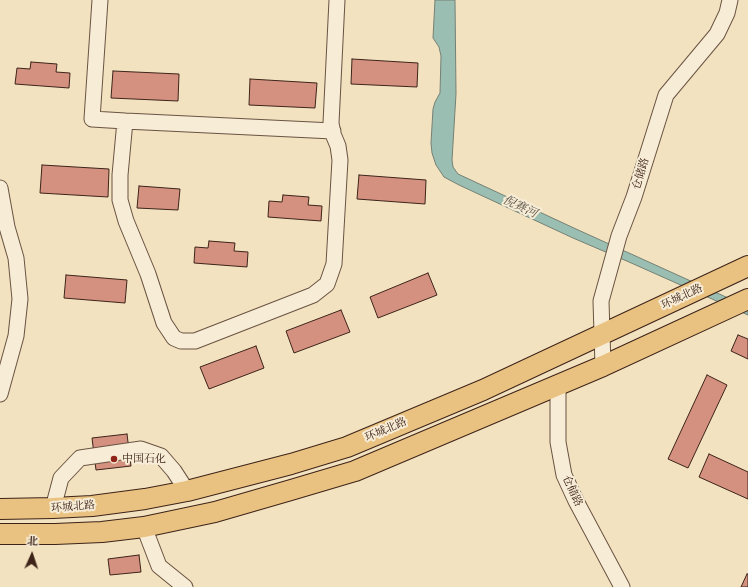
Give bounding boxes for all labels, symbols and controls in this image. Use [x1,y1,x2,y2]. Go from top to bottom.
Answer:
street label: 仓储路 [630,156,652,192]
water label: 倪赛河 [501,193,539,221]
street label: 环城北路 [659,282,705,312]
street label: 环城北路 [363,415,409,445]
place label: 中国石化 [122,452,166,466]
marker: 中国石化 [109,454,119,464]
street label: 仓储路 [559,473,585,509]
street label: 环城北路 [51,499,95,515]
north arrow [12,535,52,575]
text: 北 [27,537,38,548]

